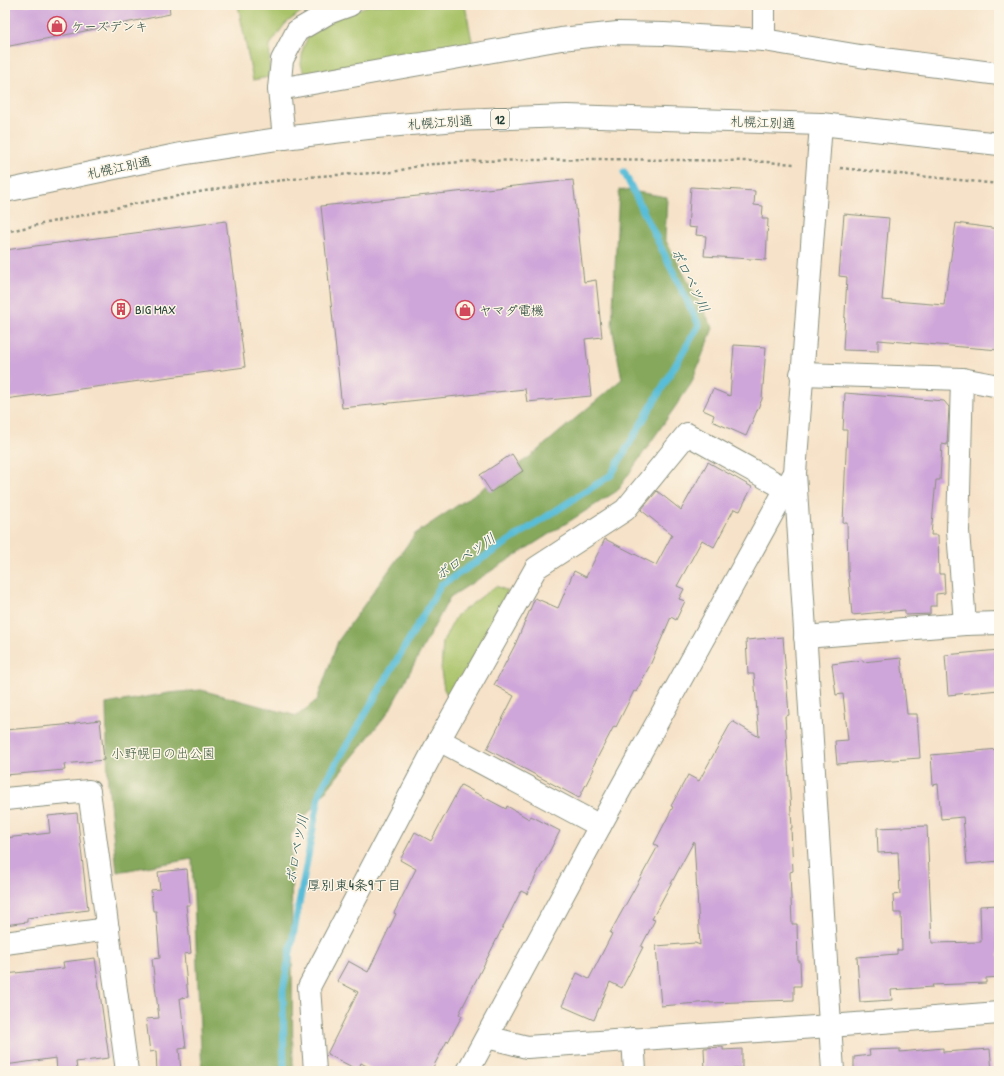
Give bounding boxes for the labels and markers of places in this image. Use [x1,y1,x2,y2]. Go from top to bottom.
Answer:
shop icon: ケーズデンキ [46,15,68,37]
place label: ケーズデンキ [71,17,148,35]
building icon: BIG MAX [110,298,132,320]
shop icon: ヤマダ電機 [454,299,476,321]
place label: BIG MAX [135,300,176,318]
place label: ヤマダ電機 [479,301,544,319]

